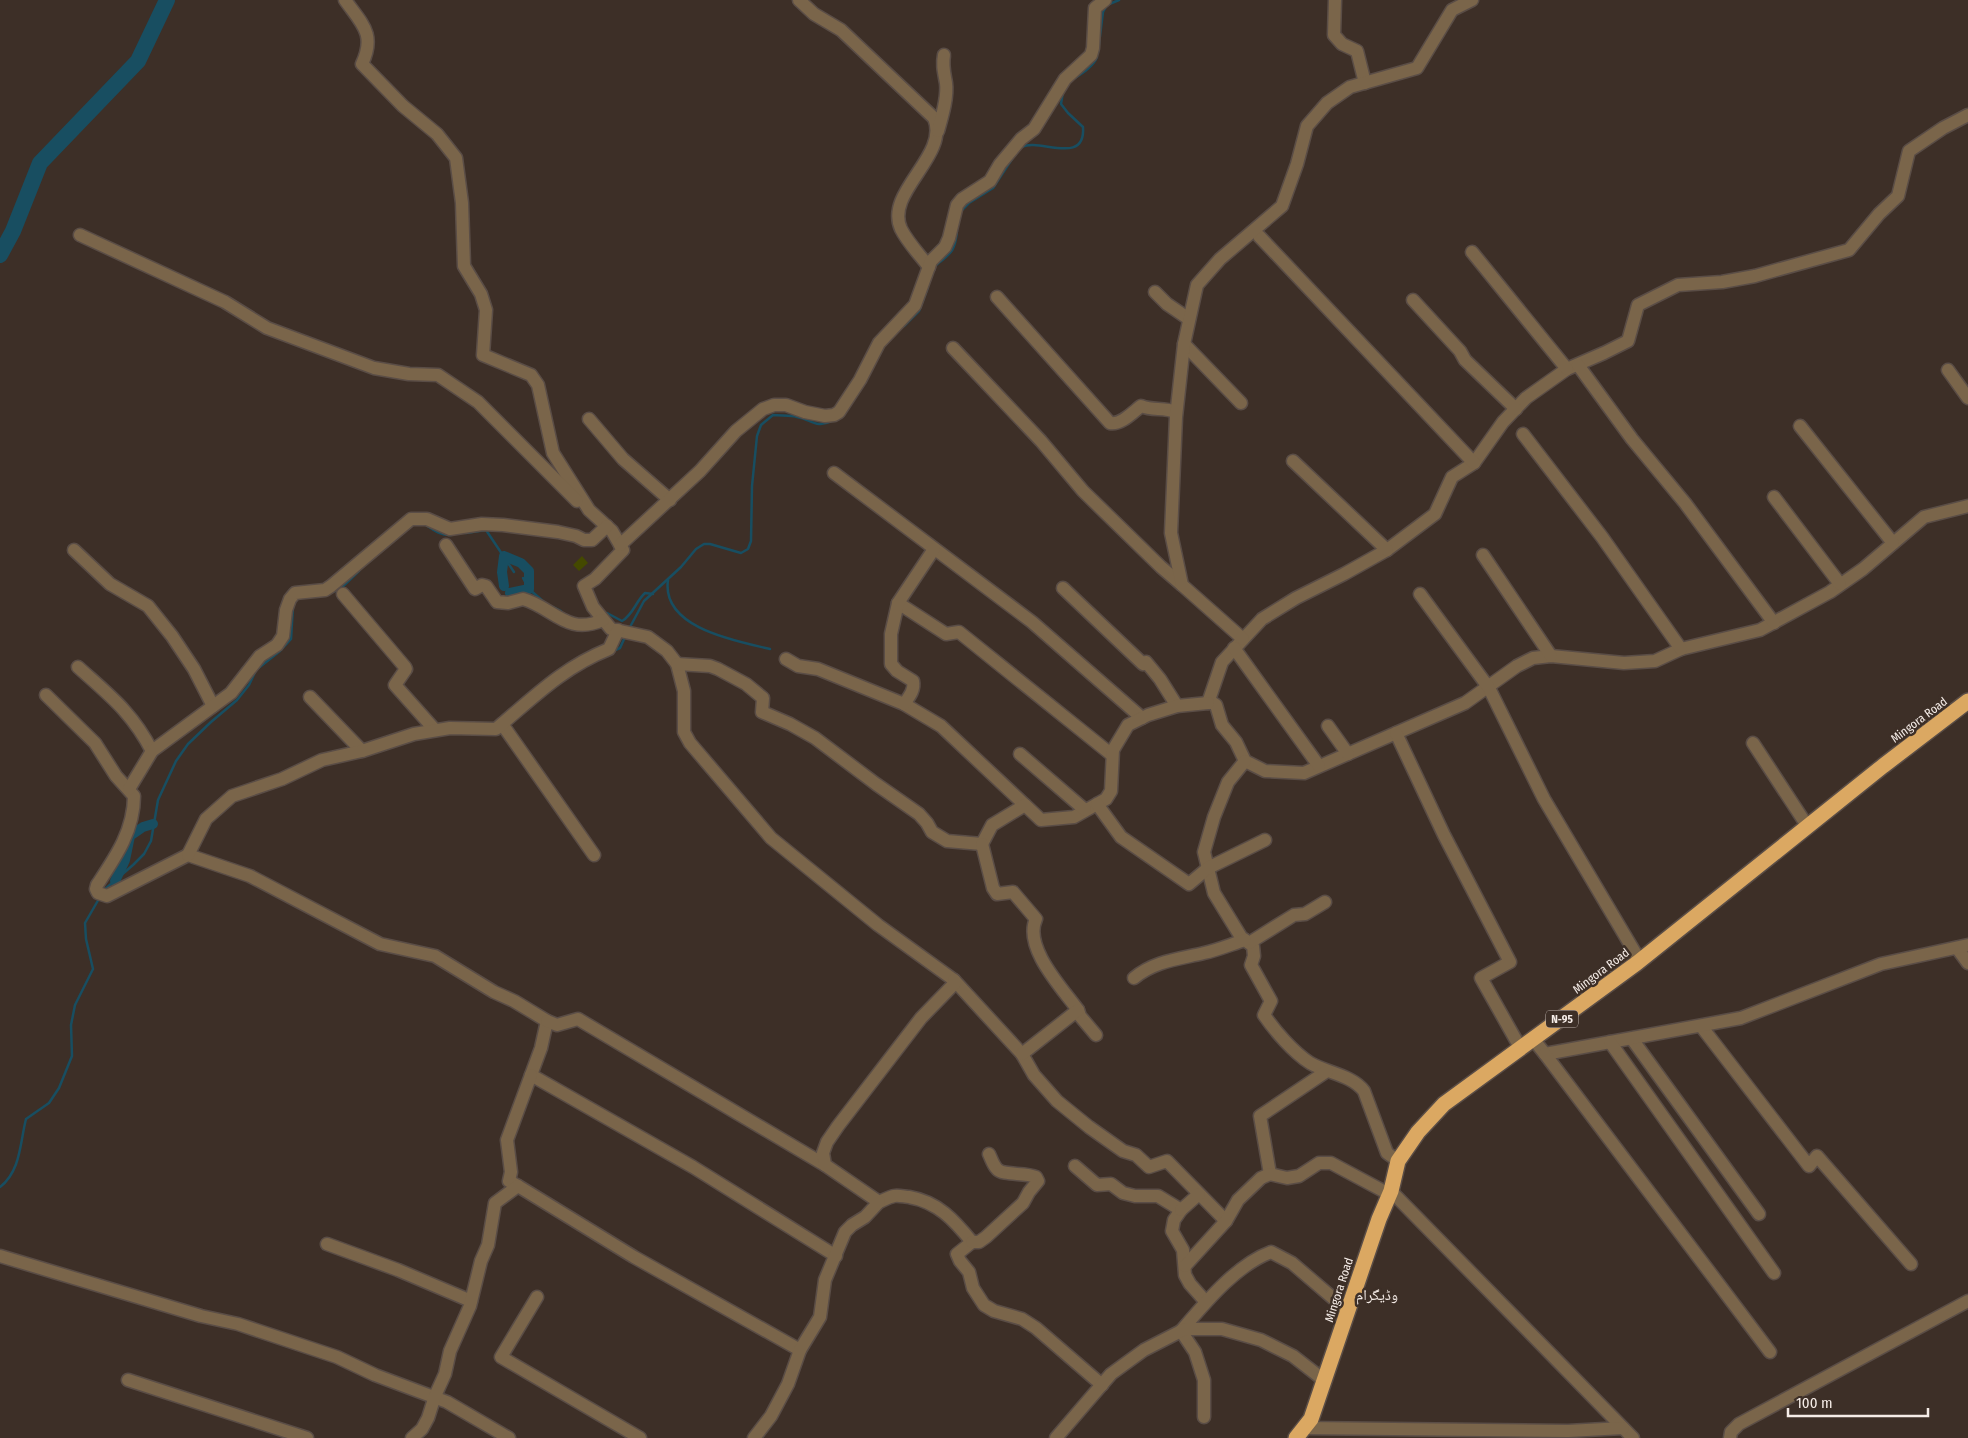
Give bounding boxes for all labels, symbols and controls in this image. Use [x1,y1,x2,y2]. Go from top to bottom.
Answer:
street label: Mingora Road [1888,694,1950,746]
street label: Mingora Road [1570,945,1632,997]
road number: N-95 [1546,1011,1578,1028]
street label: Mingora Road [1322,1256,1356,1324]
district label: وڈیگرام [1356,1286,1398,1305]
scale bar [1788,1386,1928,1418]
text: 100 m [1796,1394,1833,1412]

